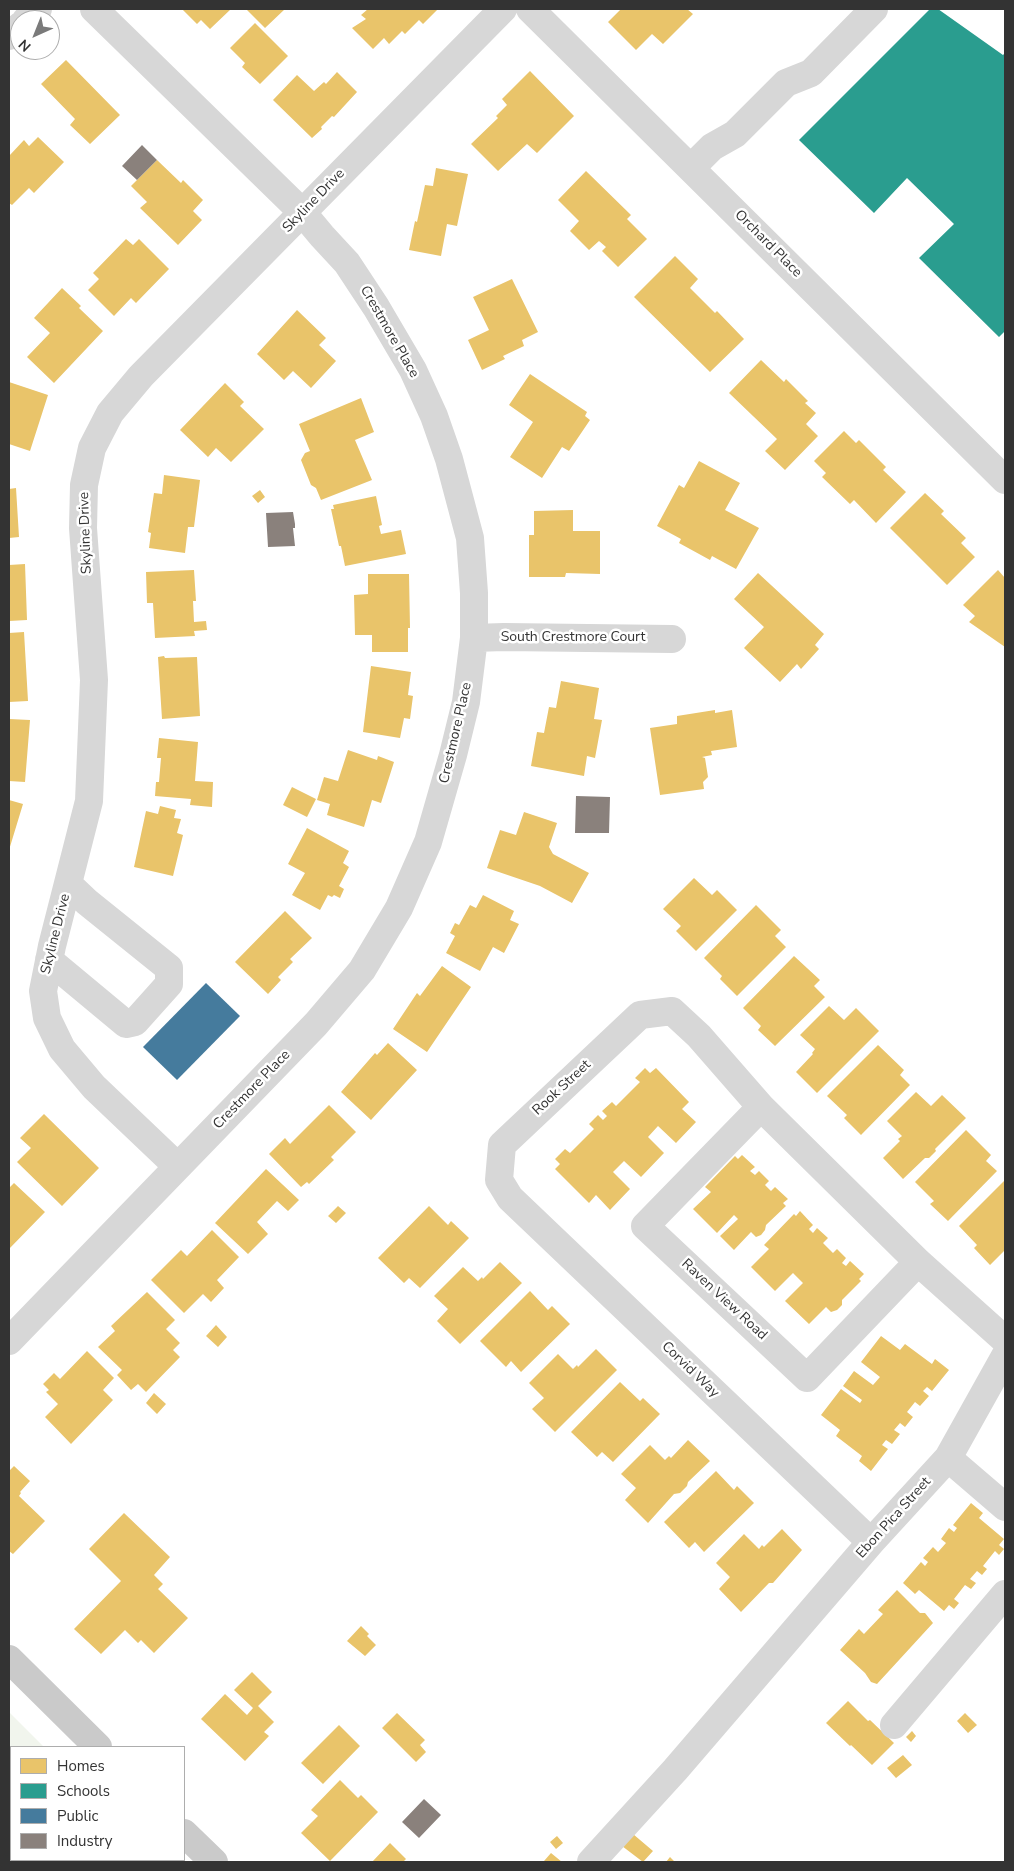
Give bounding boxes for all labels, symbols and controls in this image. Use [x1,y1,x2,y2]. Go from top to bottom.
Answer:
north arrow [10,10,60,60]
text: N [15,35,35,56]
street label: Skyline Drive [279,166,349,236]
street label: Orchard Place [731,207,805,281]
street label: Crestmore Place [356,283,422,381]
street label: Skyline Drive [76,492,96,574]
street label: South Crestmore Court [501,630,645,646]
street label: Crestmore Place [436,681,476,785]
street label: Skyline Drive [38,892,74,976]
street label: Crestmore Place [210,1047,294,1133]
street label: Rook Street [529,1057,595,1119]
street label: Raven View Road [678,1256,770,1344]
street label: Corvid Way [658,1338,722,1402]
street label: Ebon Pica Street [853,1474,935,1562]
legend [10,1746,185,1861]
text: Homes [57,1756,105,1776]
text: Schools [57,1781,110,1801]
text: Public [57,1806,98,1826]
text: Industry [57,1831,112,1851]

